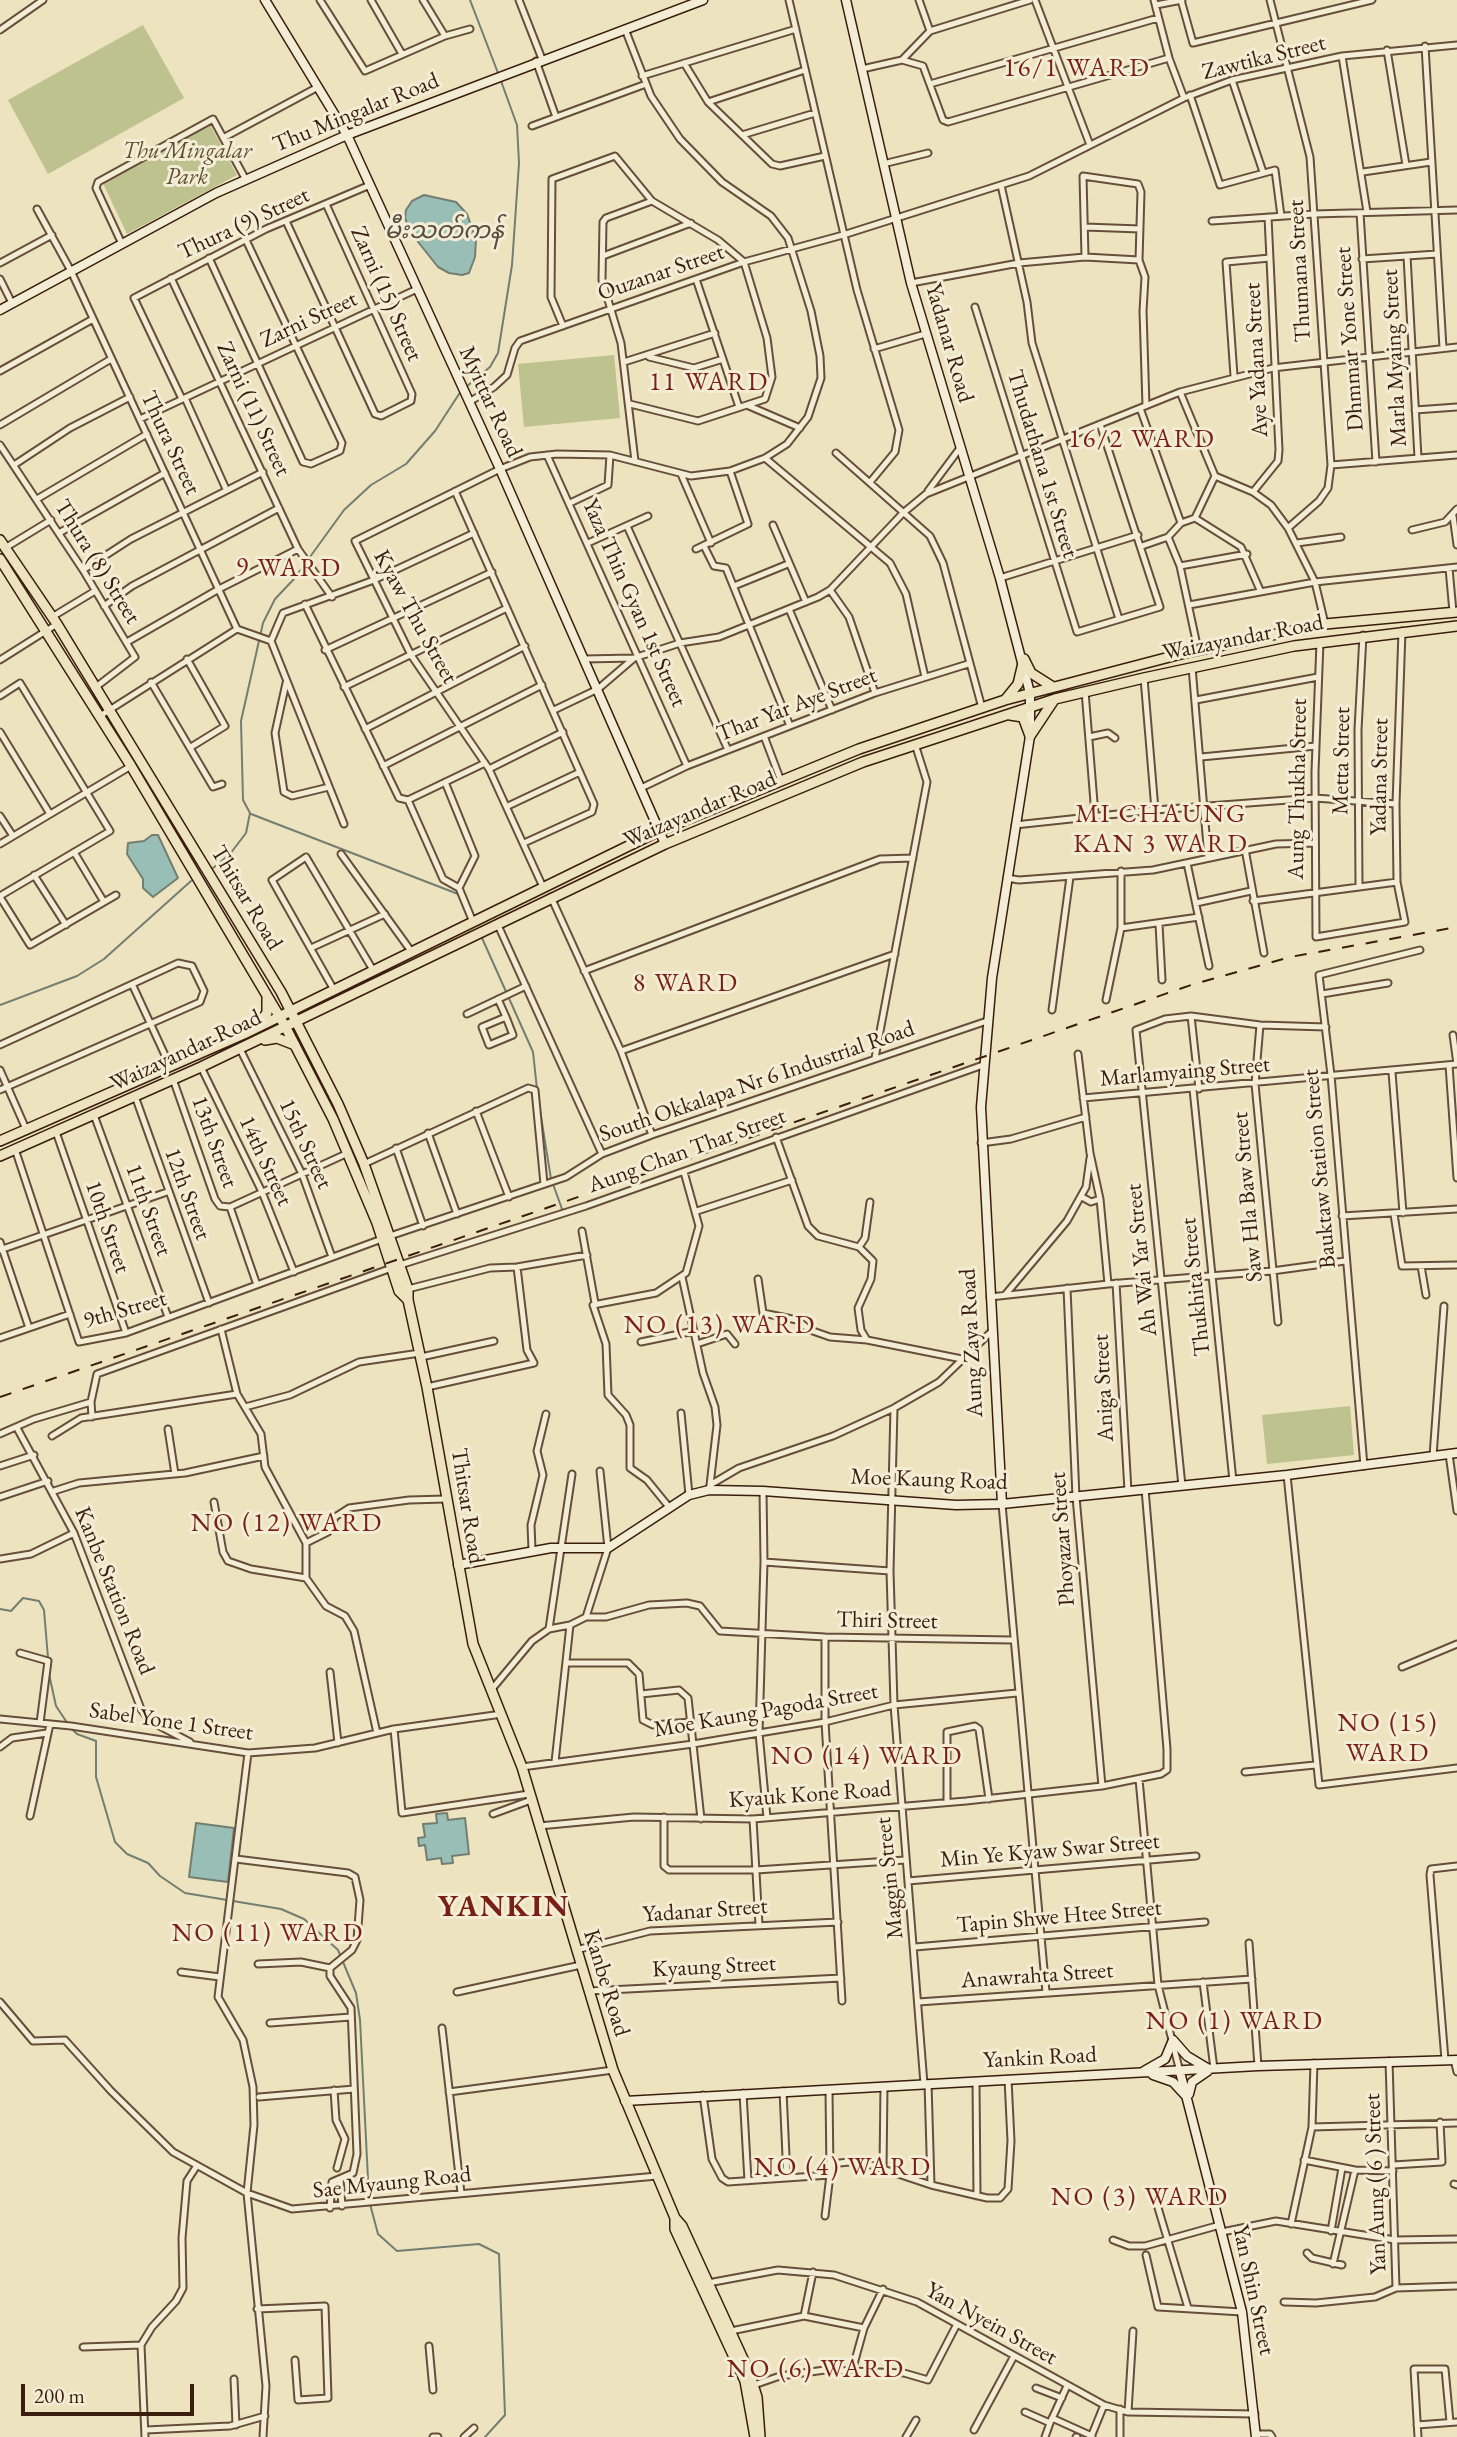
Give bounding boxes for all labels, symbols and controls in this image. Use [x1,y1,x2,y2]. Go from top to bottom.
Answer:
street label: Zawtika Street [1199,29,1329,87]
district label: 16/1 WARD [1004,53,1150,85]
street label: Thu Mingalar Road [269,67,443,159]
park label: Thu Mingalar Park [122,138,252,192]
street label: Thura (9) Street [174,182,314,266]
street label: Thumana Street [1282,199,1318,343]
water label: မီးသတ်ကန် [384,217,504,245]
street label: Zarni (15) Street [344,222,428,366]
street label: Ouzanar Street [594,239,728,307]
street label: Dhmmar Yone Street [1330,246,1370,432]
street label: Marla Myaing Street [1377,268,1413,448]
street label: Yadanar Road [919,280,979,406]
street label: Aye Yadana Street [1239,282,1275,438]
street label: Zarni Street [256,286,362,354]
street label: Zarni (11) Street [210,338,296,480]
street label: Myittar Road [452,342,528,462]
district label: 11 WARD [650,367,768,399]
street label: Thudathana 1st Street [1000,367,1084,561]
street label: Thura Street [134,387,206,499]
district label: 16/2 WARD [1069,424,1215,456]
street label: Thura (8) Street [48,495,146,629]
street label: Yaza Thin Gyan 1st Street [576,495,692,711]
street label: Kyaw Thu Street [367,545,463,689]
district label: 9 WARD [237,553,341,585]
street label: Waizayandar Road [1160,609,1326,667]
street label: Thar Yar Aye Street [713,662,881,748]
street label: Aung Thukha Street [1283,698,1313,880]
street label: Metta Street [1327,707,1357,815]
street label: Yadana Street [1365,718,1395,836]
street label: Waizayandar Road [619,765,781,855]
district label: MI CHAUNG KAN 3 WARD [1074,799,1248,860]
street label: Thitsar Road [204,841,288,955]
district label: 8 WARD [634,968,738,1000]
street label: Waizayandar Road [106,1004,266,1098]
street label: South Okkalapa Nr 6 Industrial Road [596,1015,918,1149]
street label: Marlamyaing Street [1099,1051,1271,1093]
street label: Bauktaw Station Street [1298,1068,1342,1270]
street label: 13th Street [185,1092,243,1192]
street label: 15th Street [272,1095,338,1193]
street label: Aung Chan Thar Street [584,1102,790,1200]
street label: Saw Hla Baw Street [1227,1111,1269,1283]
street label: 14th Street [232,1112,298,1210]
street label: 12th Street [158,1144,216,1244]
street label: 11th Street [119,1160,177,1260]
street label: 10th Street [78,1177,136,1277]
street label: Ah Wai Yar Street [1120,1182,1164,1338]
street label: Thukhita Street [1175,1216,1217,1358]
street label: Aung Zaya Road [954,1268,990,1418]
street label: 9th Street [80,1285,170,1335]
district label: NO (13) WARD [625,1310,815,1342]
street label: Aniga Street [1087,1333,1121,1443]
street label: Thitsar Road [444,1446,490,1566]
street label: Moe Kaung Road [850,1463,1008,1497]
street label: Phoyazar Street [1045,1471,1081,1607]
street label: Kanbe Station Road [68,1503,160,1679]
district label: NO (12) WARD [192,1508,382,1540]
street label: Thiri Street [836,1606,938,1636]
street label: Moe Kaung Pagoda Street [652,1678,880,1744]
street label: Sabel Yone 1 Street [87,1697,255,1747]
district label: NO (15) WARD [1338,1708,1438,1770]
district label: NO (14) WARD [772,1741,962,1773]
street label: Kyauk Kone Road [728,1776,892,1814]
street label: Maggin Street [870,1816,910,1940]
street label: Min Ye Kyaw Swar Street [939,1828,1161,1874]
district label: YANKIN [438,1890,570,1926]
street label: Yadanar Street [642,1893,768,1929]
street label: Tapin Shwe Htee Street [955,1894,1163,1940]
district label: NO (11) WARD [173,1918,363,1950]
street label: Kanbe Road [577,1926,635,2040]
street label: Kyaung Street [651,1950,777,1984]
street label: Anawrahta Street [960,1957,1114,1995]
district label: NO (1) WARD [1147,2006,1323,2038]
street label: Yankin Road [983,2041,1097,2075]
street label: Yan Aung ( 6 ) Street [1359,2093,1393,2275]
district label: NO (4) WARD [755,2152,931,2184]
street label: Sae Myaung Road [311,2161,473,2205]
district label: NO (3) WARD [1052,2182,1228,2214]
street label: Yan Shin Street [1226,2222,1280,2358]
street label: Yan Nyein Street [920,2276,1062,2372]
district label: NO (6) WARD [728,2354,904,2386]
scale bar [24,2370,198,2414]
text: 200 m [34,2382,85,2409]

